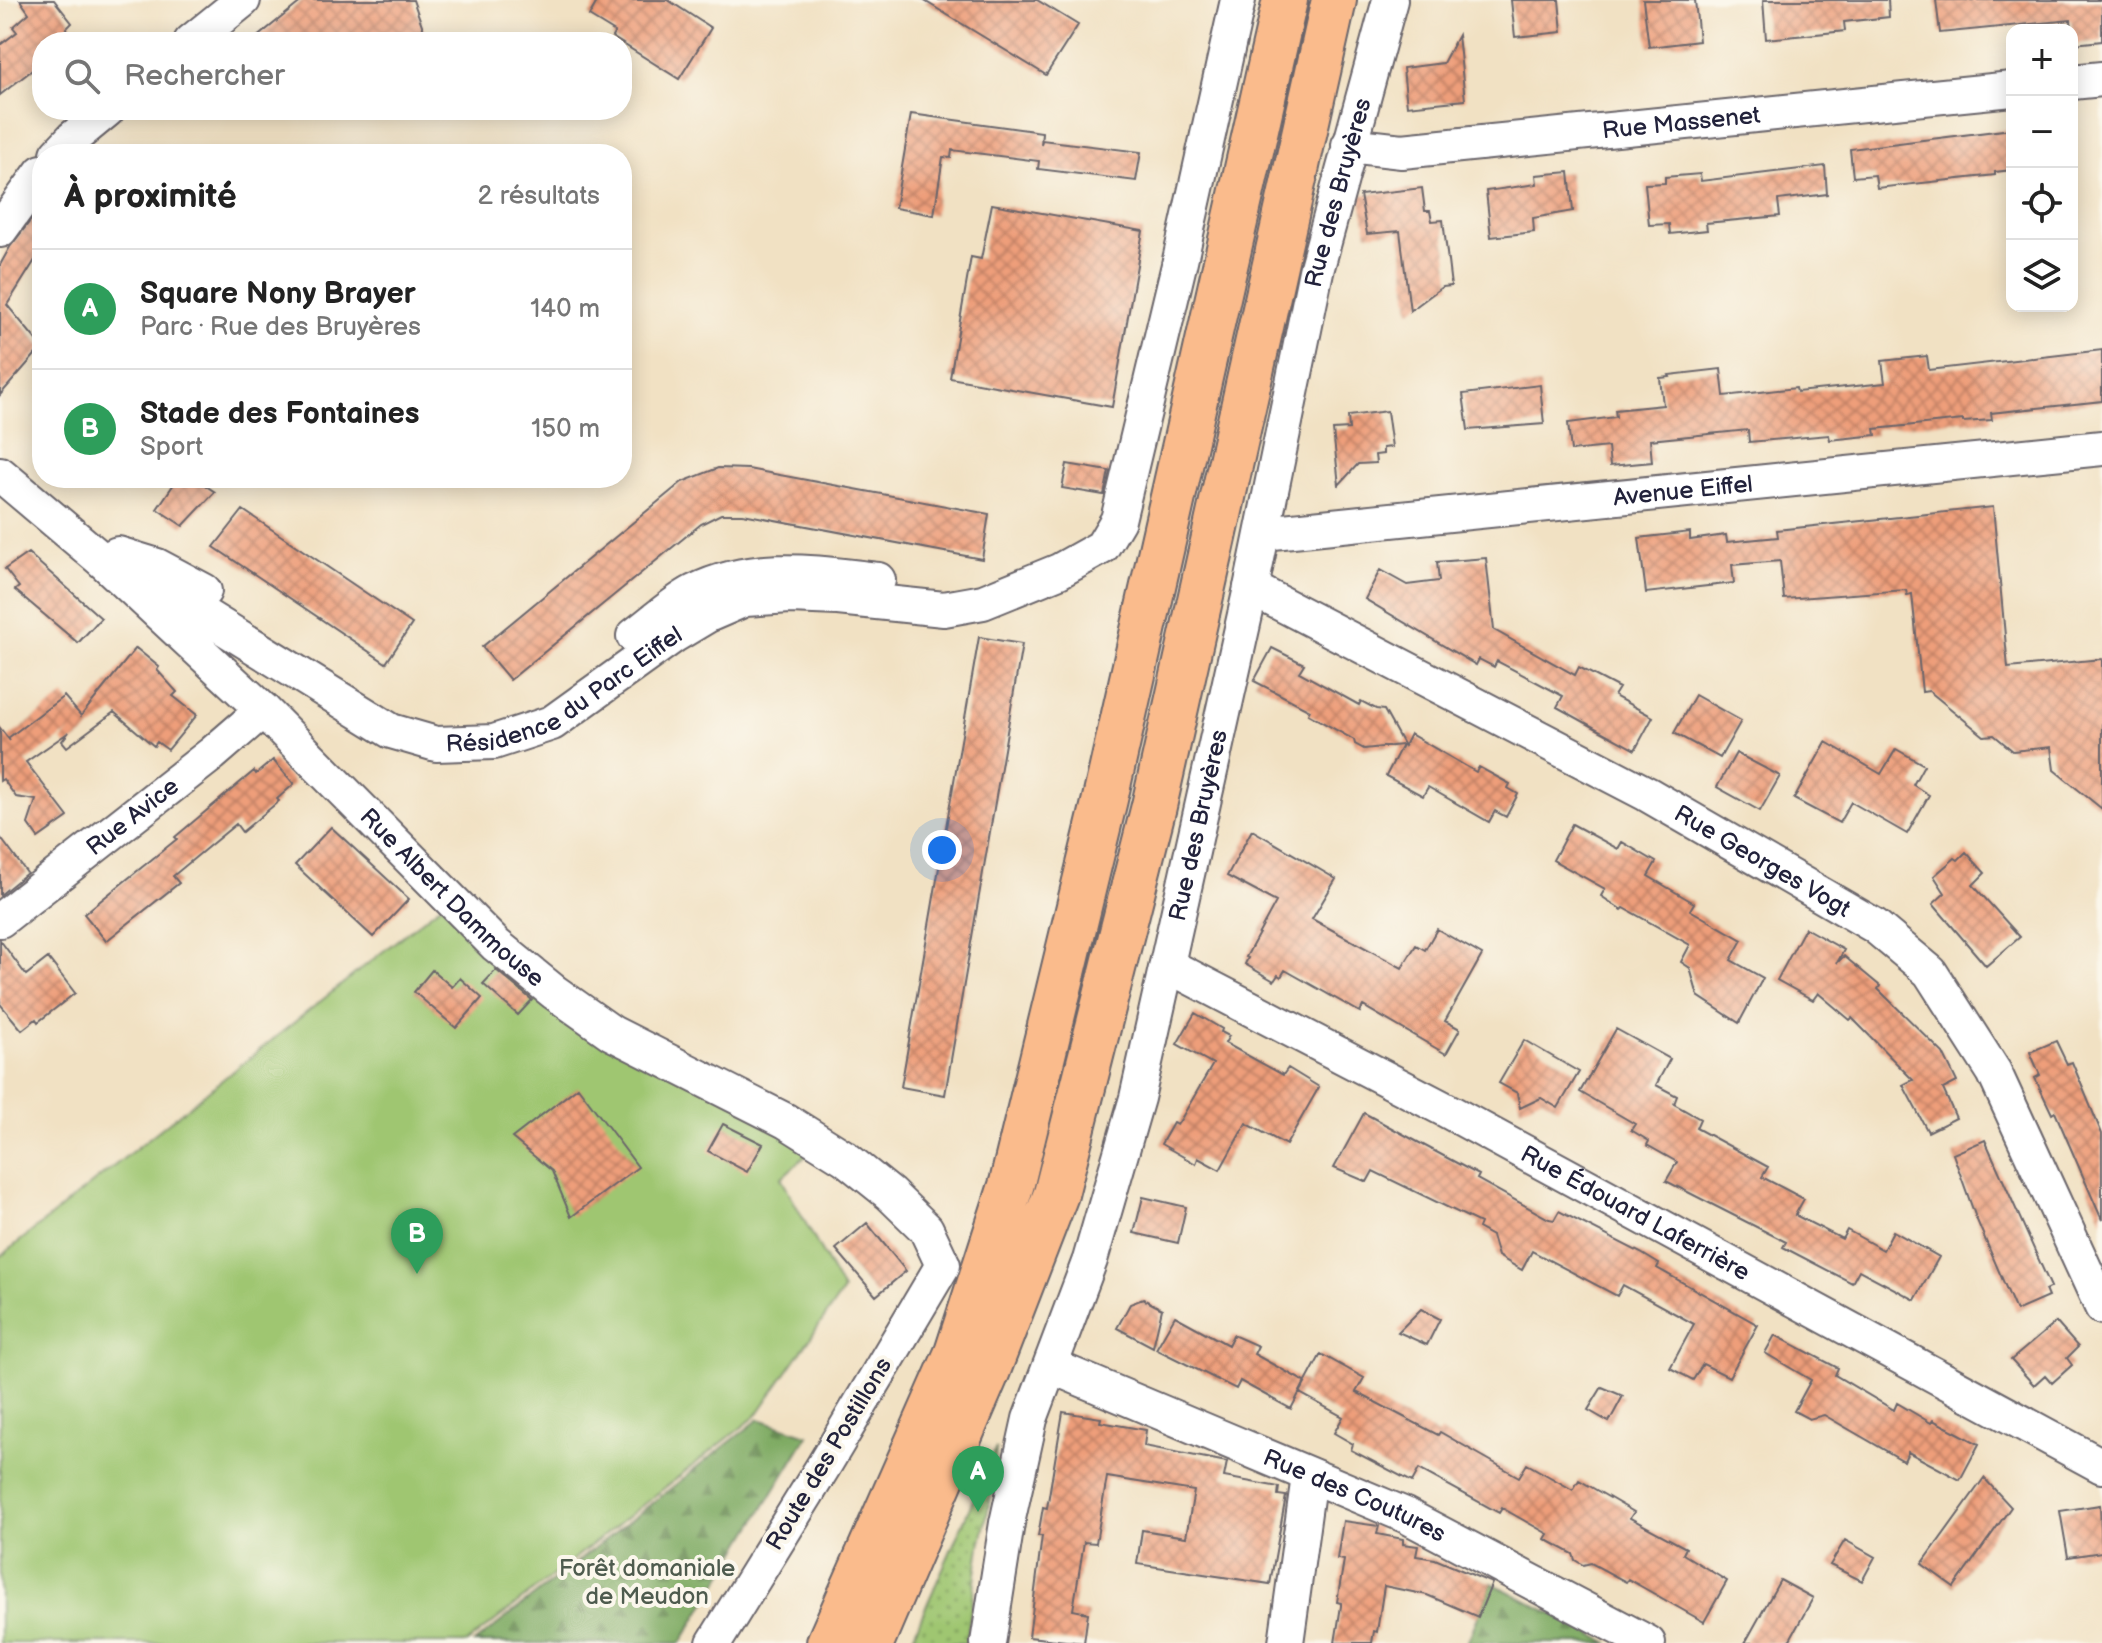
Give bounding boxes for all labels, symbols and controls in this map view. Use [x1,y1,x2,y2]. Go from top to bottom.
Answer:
map controls [2006,24,2078,312]
button: + [2006,24,2078,96]
search box [32,32,632,120]
icon: search [60,54,104,98]
text: Rechercher [124,58,285,94]
street label: Rue des Bruyères [1299,95,1377,290]
button: − [2006,96,2078,168]
street label: Rue Massenet [1601,100,1762,145]
button: locate [2006,168,2078,240]
text: À proximité [64,176,237,217]
text: 2 résultats [477,181,600,212]
button: layers [2006,240,2078,312]
text: Square Nony Brayer [140,276,416,312]
text: A [82,294,98,325]
text: 140 m [530,294,600,325]
text: Parc · Rue des Bruyères [140,312,421,343]
text: Stade des Fontaines [140,396,420,432]
text: B [81,414,99,445]
text: 150 m [531,414,600,445]
text: Sport [140,432,203,463]
street label: Avenue Eiffel [1612,469,1754,512]
street label: Résidence du Parc Eiffel [445,620,687,758]
street label: Rue des Bruyères [1163,727,1233,924]
street label: Rue Avice [80,771,184,862]
street label: Rue Georges Vogt [1669,799,1857,924]
street label: Rue Albert Dammouse [354,802,550,993]
your location [922,830,962,870]
street label: Rue Édouard Laferrière [1516,1139,1755,1287]
pin: B [391,1208,443,1274]
street label: Route des Postillons [760,1352,898,1556]
street label: Rue des Coutures [1259,1443,1451,1548]
pin: A [952,1446,1004,1512]
park label: Forêt domaniale de Meudon [559,1554,735,1611]

